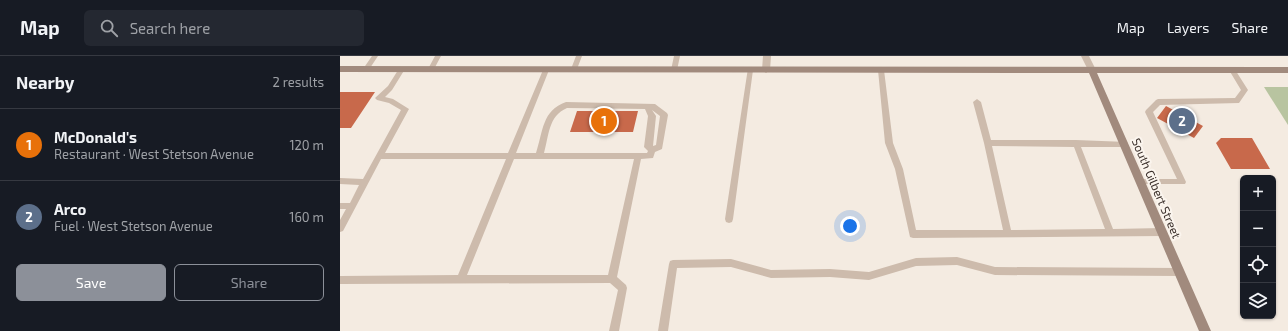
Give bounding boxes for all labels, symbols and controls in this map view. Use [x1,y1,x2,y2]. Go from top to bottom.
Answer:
search box [84,10,364,46]
text: Map [20,16,60,39]
icon: search [98,17,120,39]
text: Search here [130,19,210,37]
text: Map [1117,19,1145,36]
text: Layers [1167,19,1209,36]
text: Share [1231,19,1268,36]
text: Nearby [16,72,74,92]
text: 2 results [272,74,324,90]
pin: 1 [591,106,617,136]
pin: 2 [1169,106,1195,136]
text: McDonald's [54,128,137,146]
street label: South Gilbert Street [1130,136,1185,241]
text: 1 [26,137,32,153]
text: 120 m [289,137,324,153]
text: Restaurant · West Stetson Avenue [54,146,254,162]
map controls [1240,175,1276,319]
button: + [1240,175,1276,211]
text: Arco [54,200,86,218]
text: 2 [25,209,33,225]
text: 160 m [289,209,324,225]
button: − [1240,211,1276,247]
your location [840,216,860,236]
text: Fuel · West Stetson Avenue [54,218,213,234]
button: locate [1240,247,1276,283]
button: Save [16,264,166,301]
button: Share [174,264,324,301]
button: layers [1240,283,1276,319]

